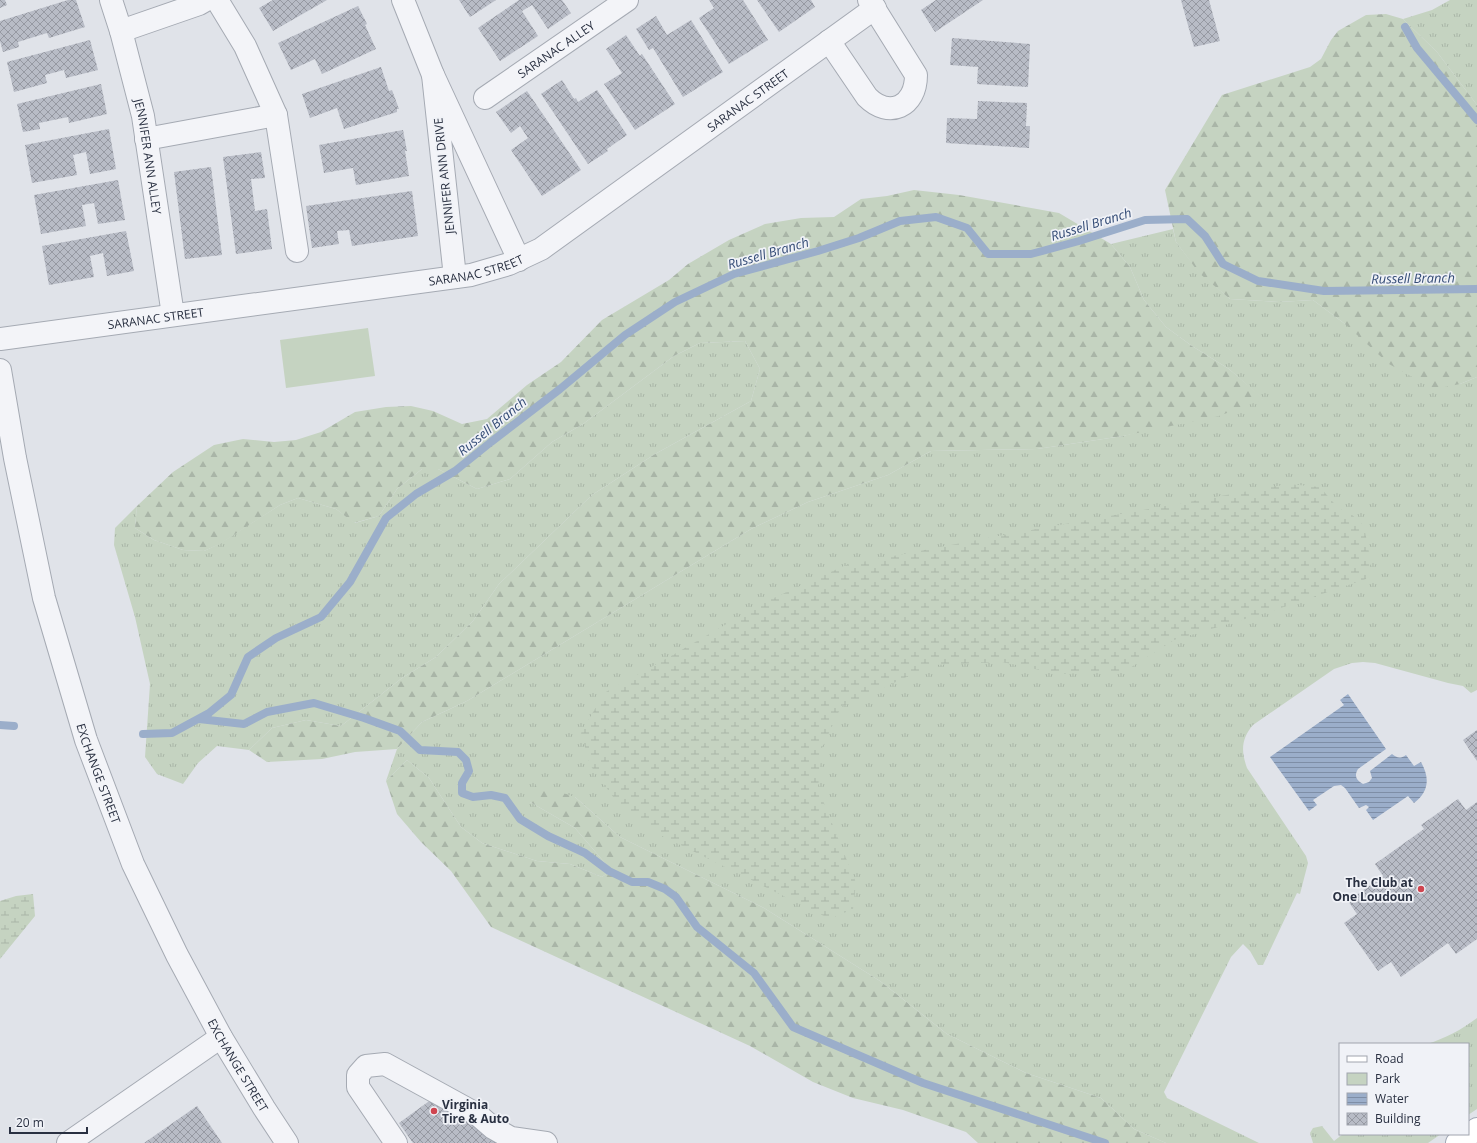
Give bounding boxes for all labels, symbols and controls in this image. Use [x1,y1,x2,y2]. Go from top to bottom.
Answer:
street label: SARANAC ALLEY [514,16,598,82]
street label: SARANAC STREET [703,64,792,135]
street label: JENNIFER ANN ALLEY [130,96,166,216]
street label: JENNIFER ANN DRIVE [429,117,459,236]
water label: Russell Branch [1048,203,1134,245]
water label: Russell Branch [725,233,811,273]
street label: SARANAC STREET [427,250,526,289]
water label: Russell Branch [1371,268,1455,288]
street label: SARANAC STREET [106,303,205,333]
water label: Russell Branch [454,393,530,459]
street label: EXCHANGE STREET [73,721,125,826]
place label: The Club at One Loudoun [1332,874,1413,905]
marker: The Club at One Loudoun [1416,884,1426,894]
street label: EXCHANGE STREET [204,1015,273,1115]
legend [1339,1043,1469,1135]
text: Road [1375,1050,1404,1067]
text: Park [1375,1070,1401,1087]
text: Water [1375,1090,1409,1107]
place label: Virginia Tire & Auto [442,1096,509,1127]
marker: Virginia Tire & Auto [429,1106,439,1116]
scale bar [10,1109,87,1135]
text: Building [1375,1110,1421,1127]
text: 20 m [16,1114,44,1131]

